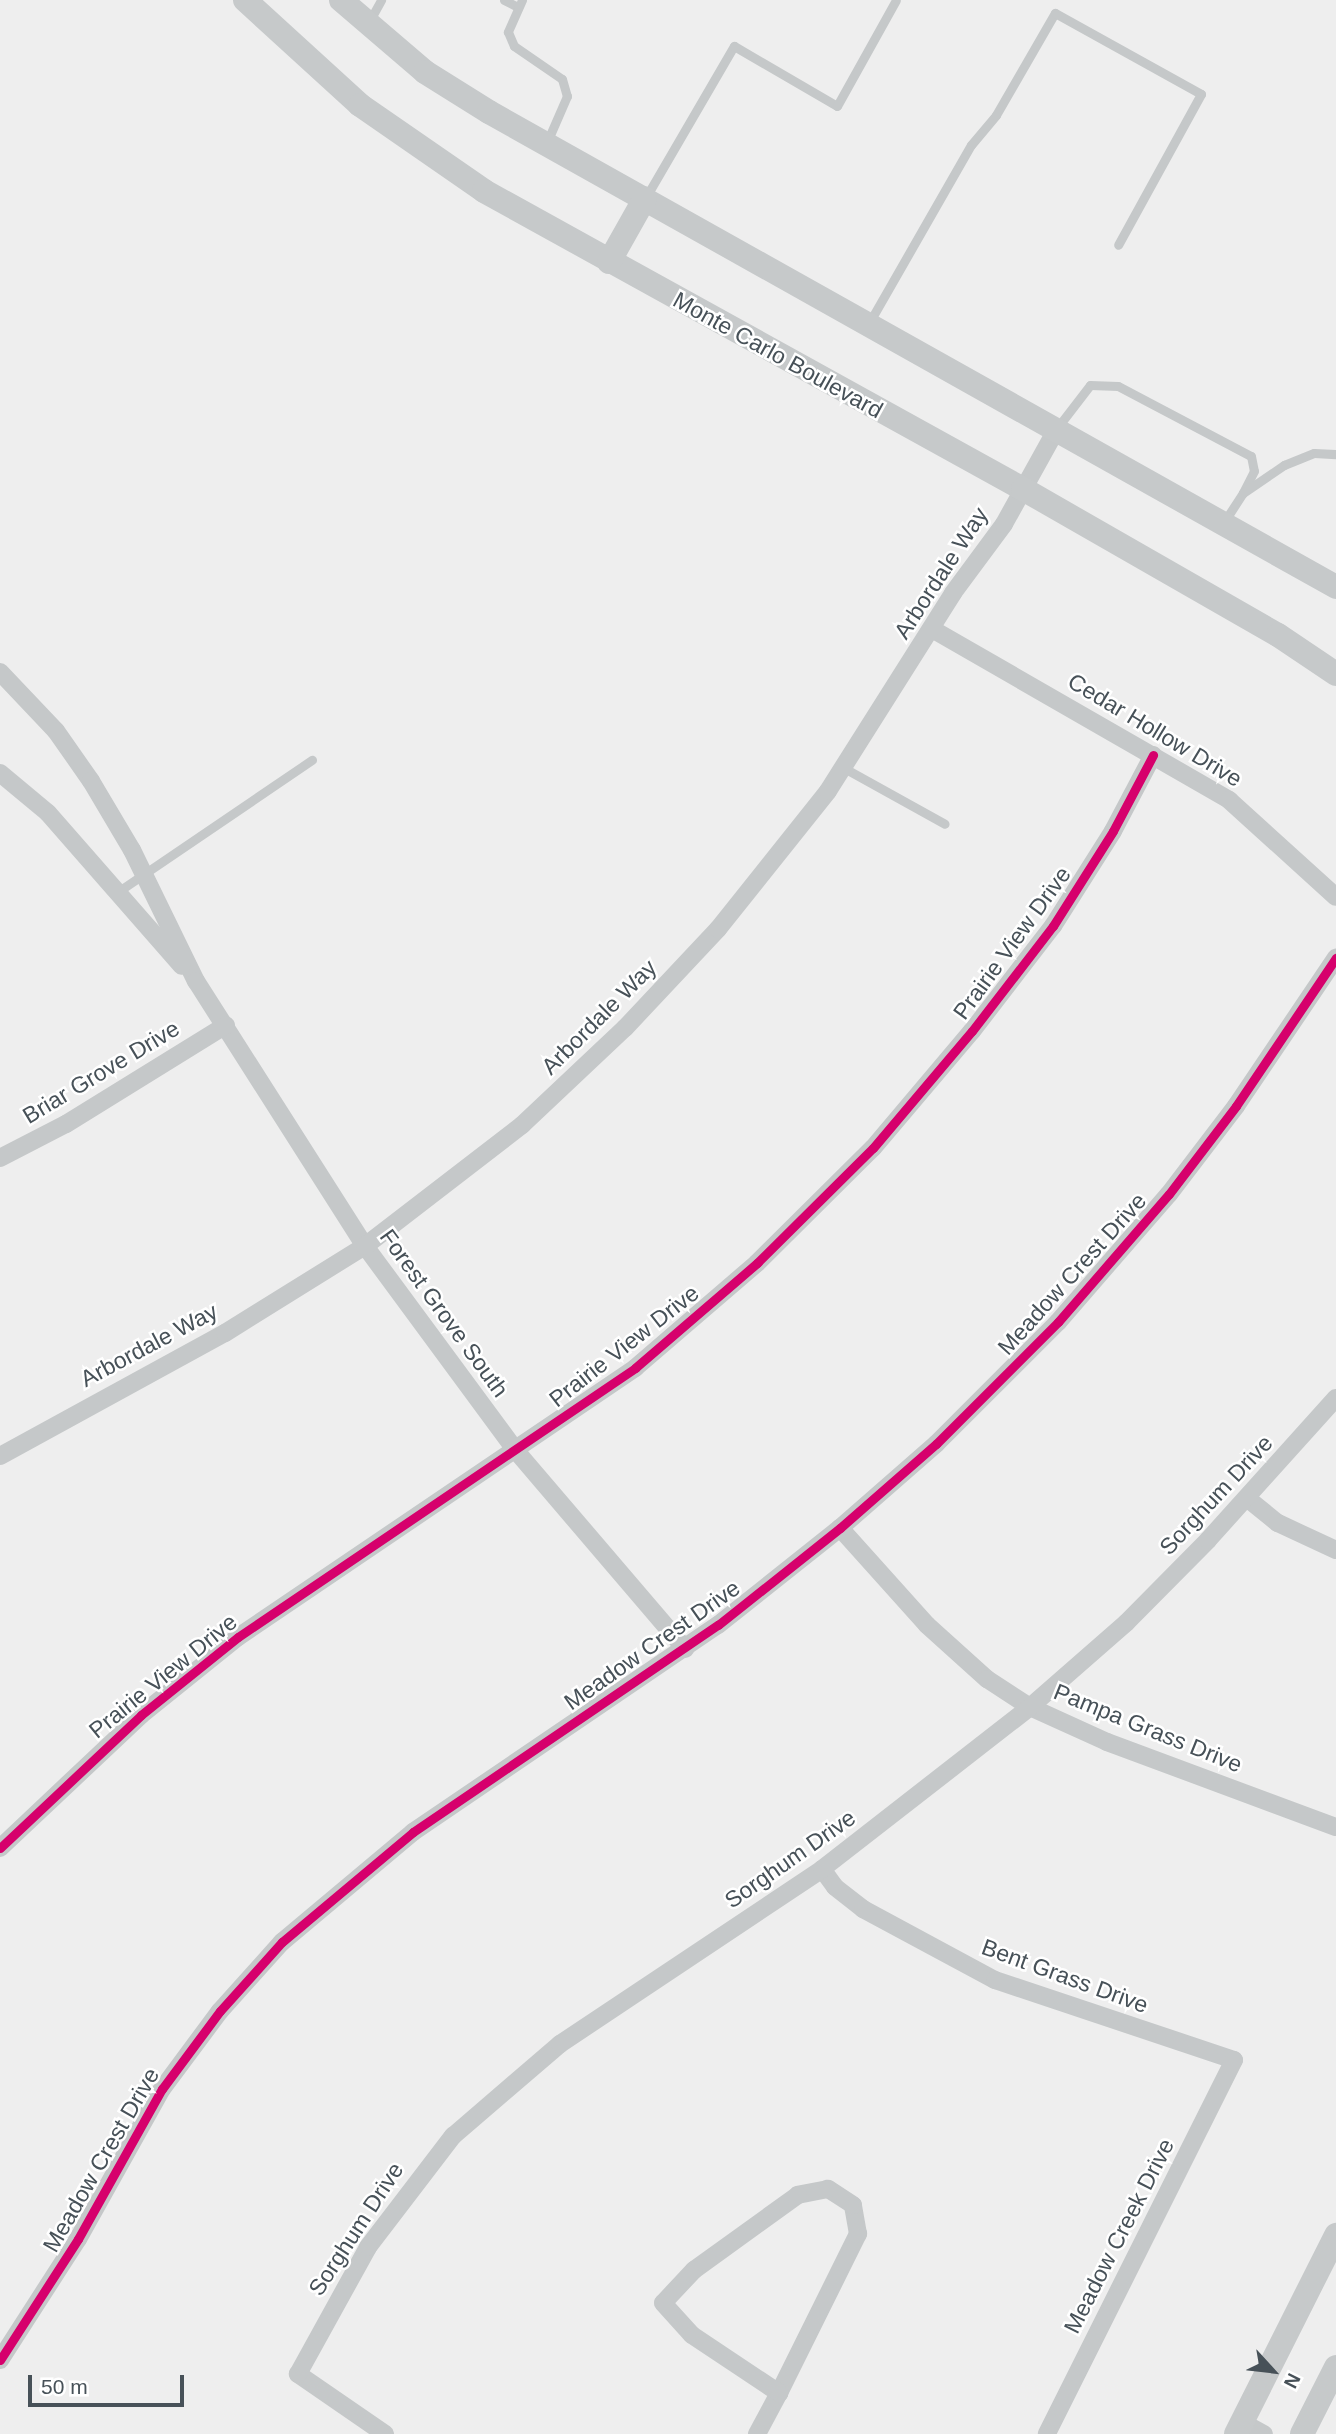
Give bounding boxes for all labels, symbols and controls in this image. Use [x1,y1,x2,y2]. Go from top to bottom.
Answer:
street label: Monte Carlo Boulevard [668,286,888,424]
street label: Arbordale Way [888,502,994,644]
street label: Cedar Hollow Drive [1063,667,1247,793]
street label: Prairie View Drive [947,861,1077,1025]
street label: Arbordale Way [536,954,662,1080]
street label: Briar Grove Drive [18,1014,184,1130]
street label: Meadow Crest Drive [992,1187,1152,1361]
street label: Forest Grove South [374,1224,514,1402]
street label: Prairie View Drive [544,1279,704,1413]
street label: Arbordale Way [76,1297,222,1393]
street label: Sorghum Drive [1154,1429,1278,1561]
street label: Meadow Crest Drive [559,1574,745,1716]
street label: Prairie View Drive [83,1608,243,1744]
street label: Pampa Grass Drive [1050,1678,1246,1778]
street label: Sorghum Drive [719,1804,861,1914]
street label: Bent Grass Drive [978,1933,1152,2019]
street label: Meadow Crest Drive [37,2063,165,2257]
street label: Meadow Creek Drive [1058,2134,1180,2338]
street label: Sorghum Drive [303,2157,409,2301]
north arrow [1238,2336,1308,2406]
scale bar [32,2360,187,2404]
text: N [1280,2370,1305,2392]
text: 50 m [41,2375,88,2398]

